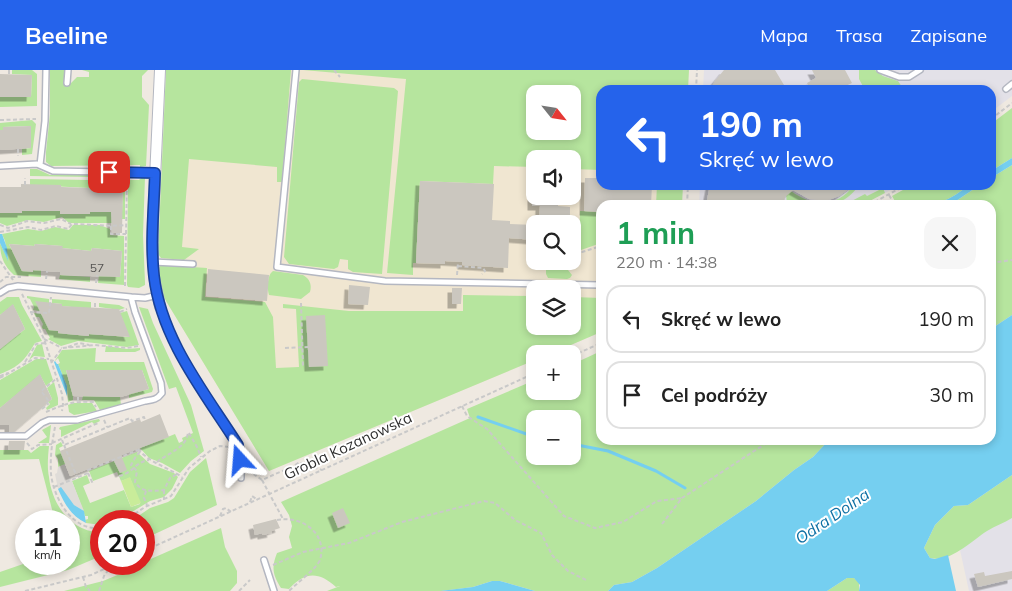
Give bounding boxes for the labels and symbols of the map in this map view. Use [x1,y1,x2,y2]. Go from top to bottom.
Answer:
north arrow [526,85,581,140]
pin [88,151,130,193]
house number: 57 [90,260,104,275]
street label: Grobla Kozanowska [281,408,415,484]
position arrow [213,433,265,485]
water label: Odra Dolna [791,484,873,548]
speed limit sign: 20 [90,510,155,575]

